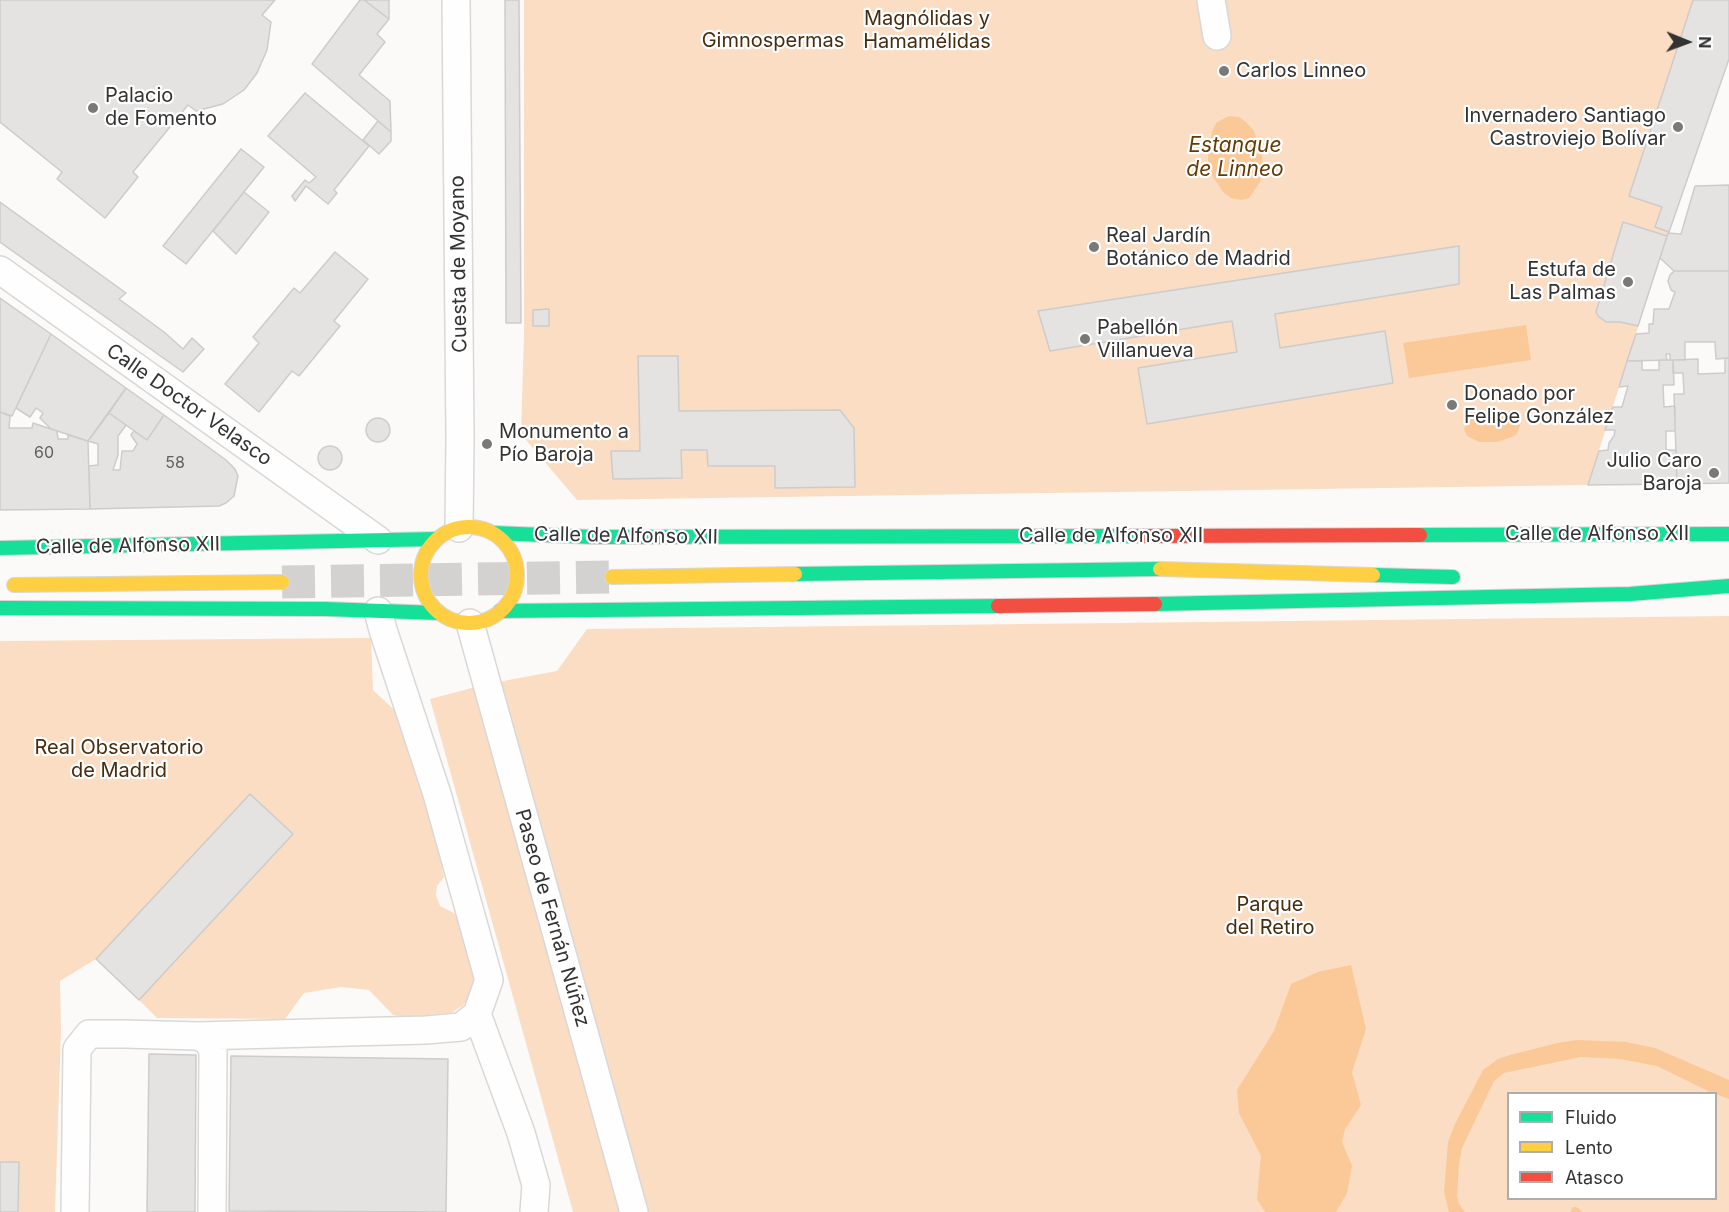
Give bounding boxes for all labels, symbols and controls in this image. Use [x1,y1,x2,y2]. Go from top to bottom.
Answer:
park label: Magnólidas y Hamamélidas [863,7,991,54]
north arrow [1657,12,1717,72]
park label: Gimnospermas [702,29,844,53]
text: N [1695,36,1715,49]
place label: Carlos Linneo [1236,59,1366,83]
marker: Carlos Linneo [1217,64,1231,78]
place label: Palacio de Fomento [105,84,217,131]
marker: Palacio de Fomento [86,101,100,115]
place label: Invernadero Santiago Castroviejo Bolívar [1464,104,1666,151]
marker: Invernadero Santiago Castroviejo Bolívar [1671,120,1685,134]
water label: Estanque de Linneo [1186,133,1284,183]
street label: Cuesta de Moyano [445,175,473,353]
place label: Real Jardín Botánico de Madrid [1106,224,1291,271]
marker: Real Jardín Botánico de Madrid [1087,240,1101,254]
place label: Estufa de Las Palmas [1509,258,1616,305]
marker: Estufa de Las Palmas [1621,275,1635,289]
place label: Pabellón Villanueva [1097,316,1194,363]
marker: Pabellón Villanueva [1078,332,1092,346]
street label: Calle Doctor Velasco [102,339,276,471]
place label: Donado por Felipe González [1464,382,1614,429]
marker: Donado por Felipe González [1445,398,1459,412]
place label: Monumento a Pío Baroja [499,420,629,467]
marker: Monumento a Pío Baroja [480,437,494,451]
house number: 60 [34,443,54,463]
place label: Julio Caro Baroja [1606,449,1702,496]
house number: 58 [165,453,185,473]
marker: Julio Caro Baroja [1707,466,1721,480]
street label: Calle de Alfonso XII [534,522,718,550]
street label: Calle de Alfonso XII [1505,522,1689,546]
street label: Calle de Alfonso XII [1019,524,1203,548]
street label: Calle de Alfonso XII [36,532,220,560]
park label: Real Observatorio de Madrid [34,736,204,783]
street label: Paseo de Fernán Núñez [509,806,595,1030]
park label: Parque del Retiro [1225,893,1315,940]
legend [1507,1092,1717,1200]
text: Fluido [1565,1107,1617,1128]
text: Lento [1565,1137,1613,1158]
text: Atasco [1565,1167,1624,1188]

